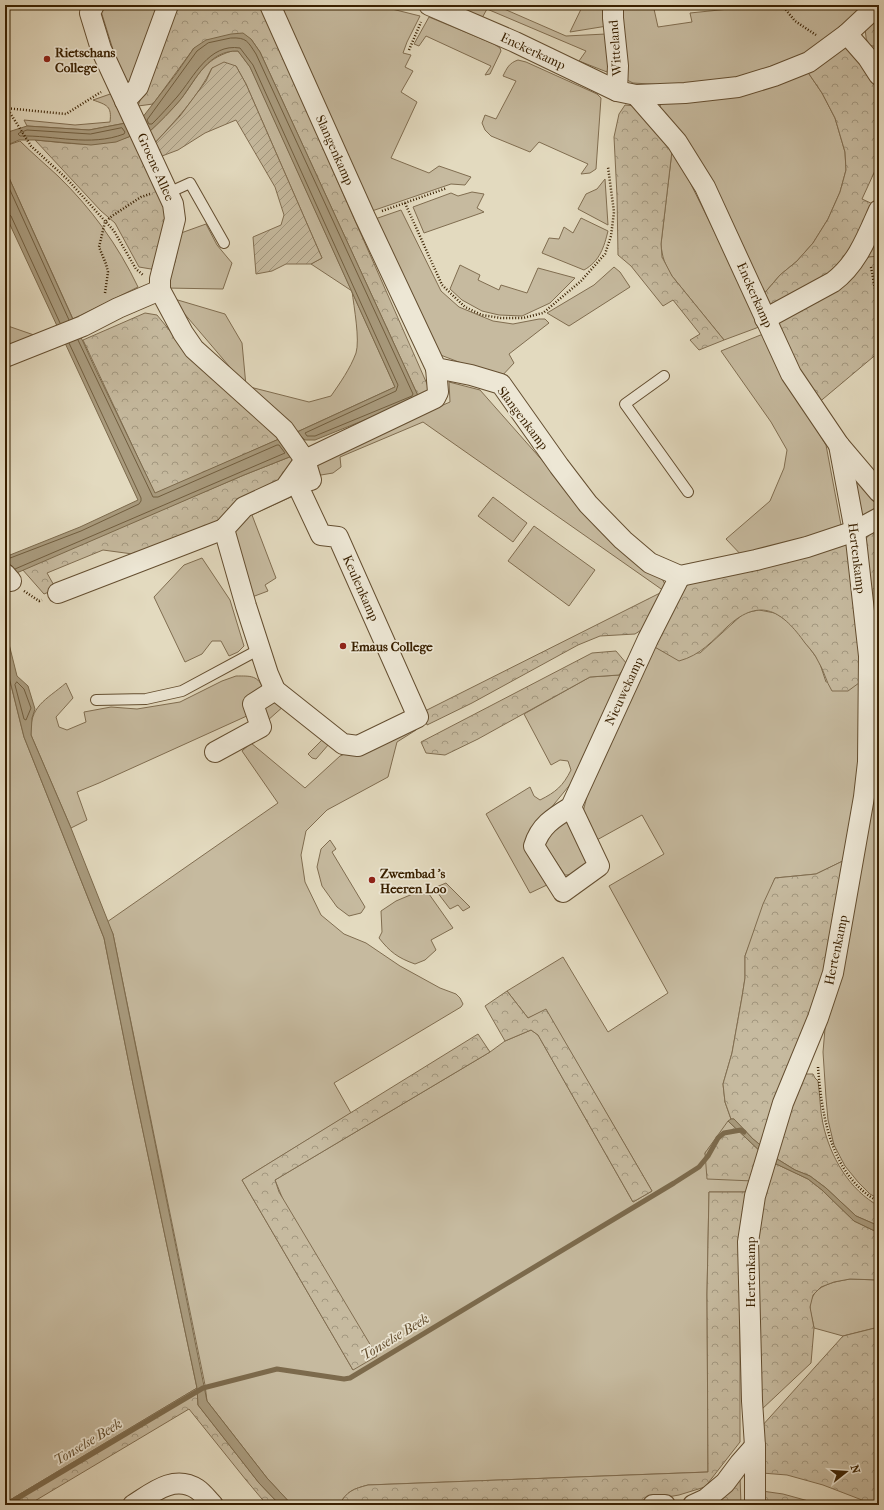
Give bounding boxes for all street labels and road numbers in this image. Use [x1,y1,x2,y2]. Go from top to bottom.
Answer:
street label: Witteland [605,18,625,78]
street label: Enckerkamp [498,29,568,73]
street label: Slangenkamp [313,113,357,187]
street label: Groene Allee [134,131,178,204]
street label: Enckerkamp [734,260,776,330]
street label: Slangenkamp [494,383,552,453]
street label: Hertenkamp [845,522,869,594]
street label: Keulenkamp [340,553,382,623]
street label: Nieuwekamp [602,655,646,727]
street label: Hertenkamp [821,914,851,986]
street label: Hertenkamp [743,1236,758,1308]

